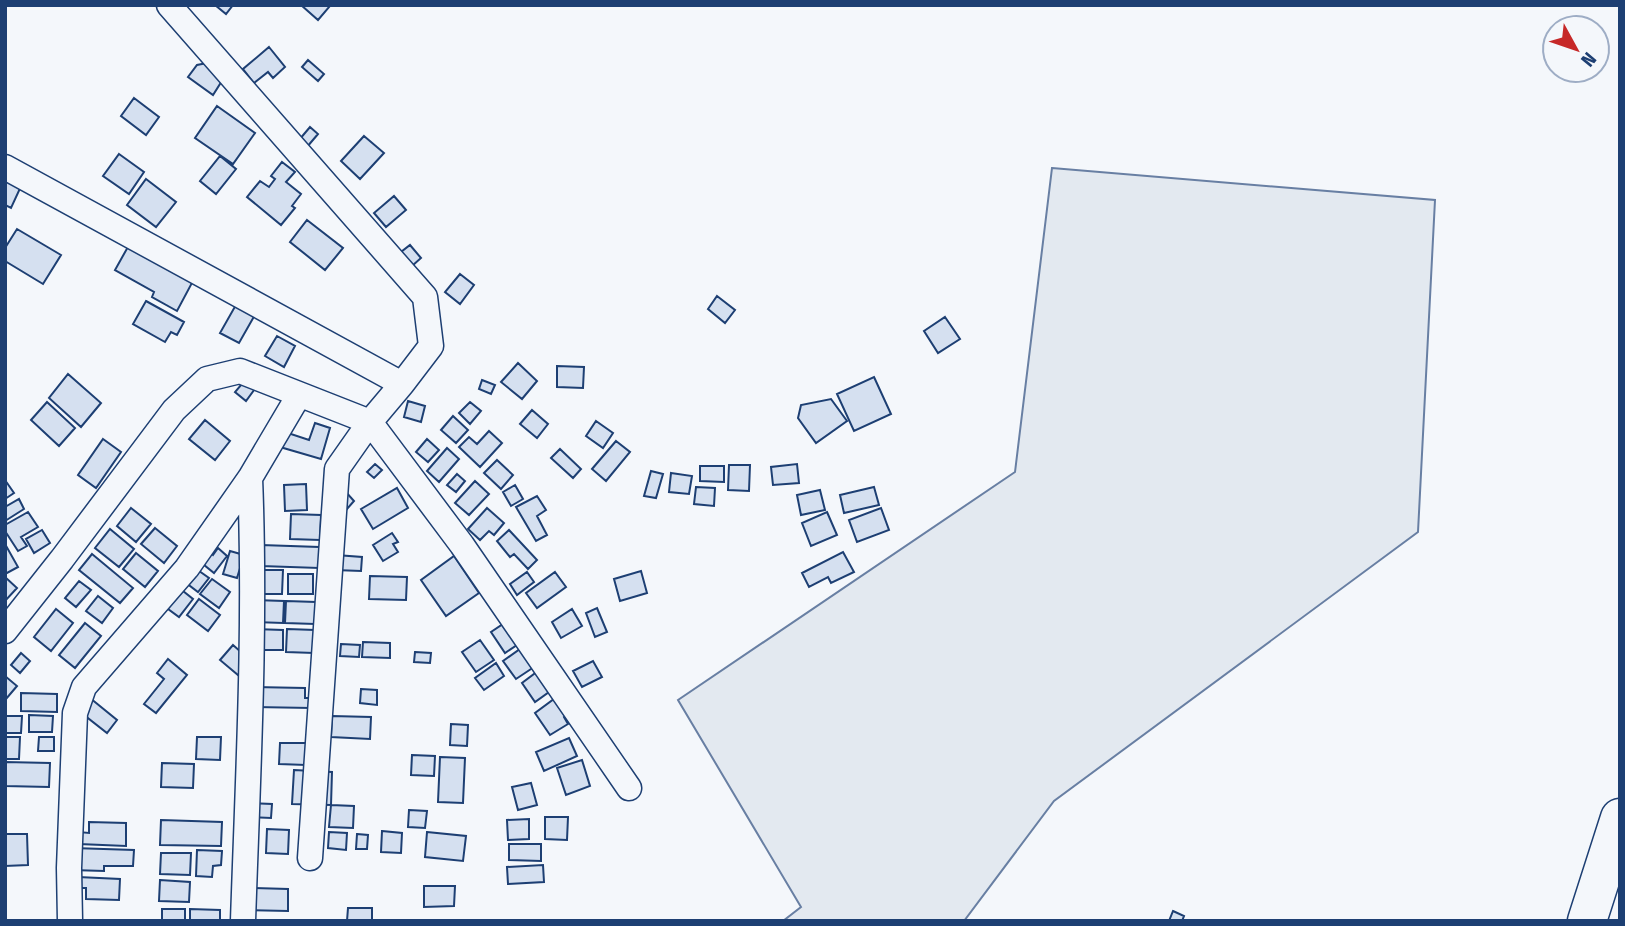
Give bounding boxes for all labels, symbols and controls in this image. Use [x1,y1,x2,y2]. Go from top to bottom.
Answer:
north arrow [1541,14,1611,84]
text: N [1576,48,1601,71]

